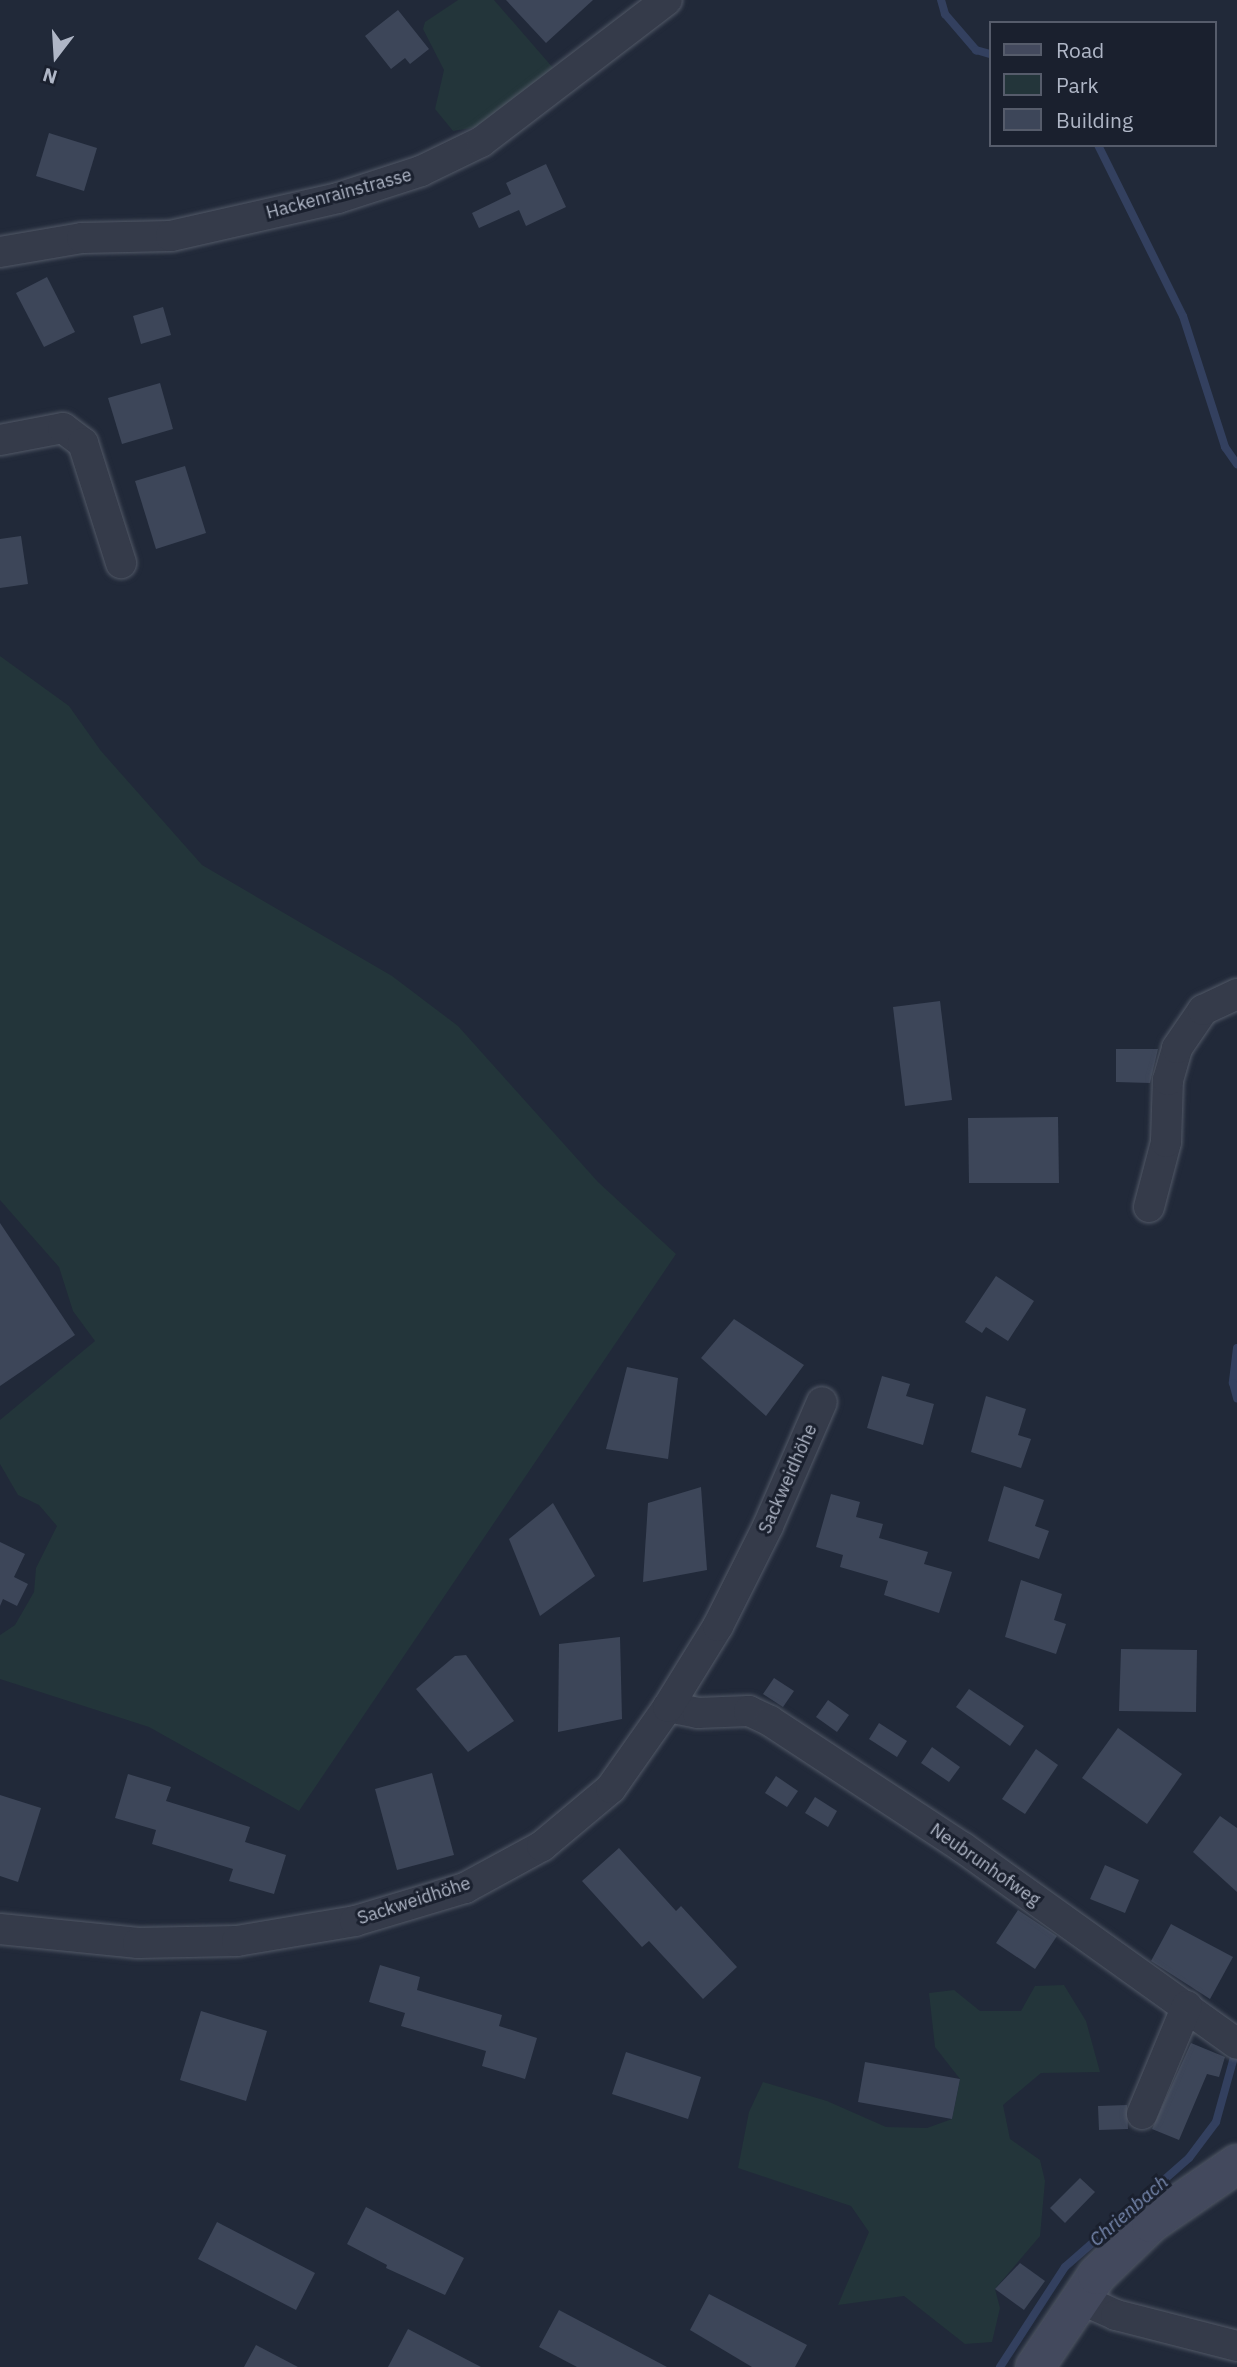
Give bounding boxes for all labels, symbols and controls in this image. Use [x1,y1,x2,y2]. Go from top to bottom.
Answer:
north arrow [21,21,91,91]
legend [988,21,1216,147]
text: Road [1056,36,1104,64]
text: N [40,63,60,90]
text: Park [1056,71,1099,99]
text: Building [1056,106,1133,134]
street label: Hackenrainstrasse [264,164,414,224]
street label: Sackweidhöhe [754,1421,822,1537]
street label: Neubrunhofweg [926,1819,1044,1911]
street label: Sackweidhöhe [355,1873,473,1929]
water label: Chrienbach [1085,2171,1173,2251]

